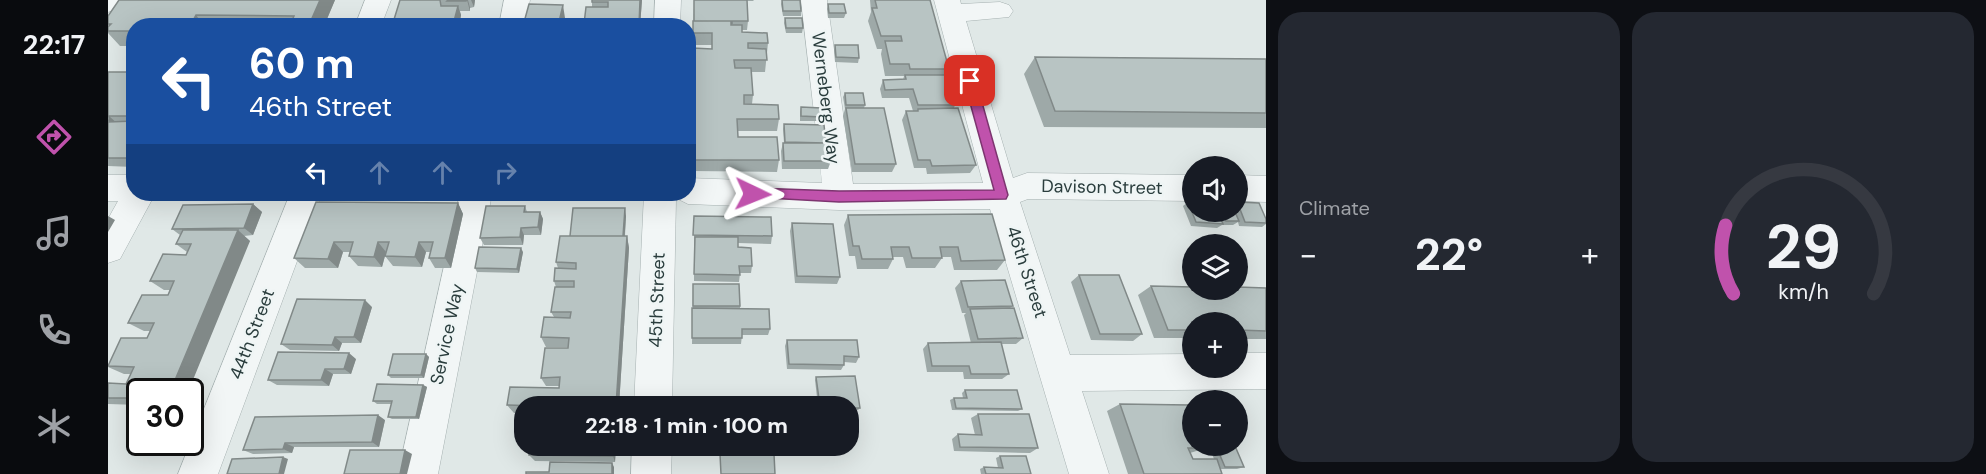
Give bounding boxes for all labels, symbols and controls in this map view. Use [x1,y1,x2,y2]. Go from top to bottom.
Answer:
text: 22:17 [23,27,85,62]
street label: Werneberg Way [806,31,846,165]
text: 60 m [249,36,355,91]
icon: left [150,42,228,120]
pin [944,55,995,106]
icon: arrive [953,64,986,97]
text: 46th Street [249,89,392,124]
icon: directions [33,116,75,158]
icon: left [300,156,333,189]
icon: ahead [363,156,396,189]
icon: ahead [426,156,459,189]
icon: right [489,156,522,189]
map controls [1182,156,1248,456]
button: sound [1182,156,1248,222]
position arrow [721,162,785,226]
street label: Davison Street [1041,174,1163,200]
text: Climate [1299,195,1370,221]
text: 29 [1765,206,1841,287]
icon: music [33,212,75,254]
street label: 46th Street [1001,223,1053,321]
text: 22° [1415,225,1483,284]
text: − [1299,233,1317,276]
text: + [1581,233,1599,276]
button: layers [1182,234,1248,300]
street label: 45th Street [643,252,671,348]
text: km/h [1778,278,1828,306]
street label: Service Way [425,281,469,387]
street label: 44th Street [224,285,280,383]
icon: phone [33,309,75,351]
button: + [1182,312,1248,378]
speed limit sign: 30 [126,378,204,456]
button: − [1182,390,1248,456]
icon: climate [33,405,75,447]
text: 22:18 · 1 min · 100 m [585,411,788,440]

